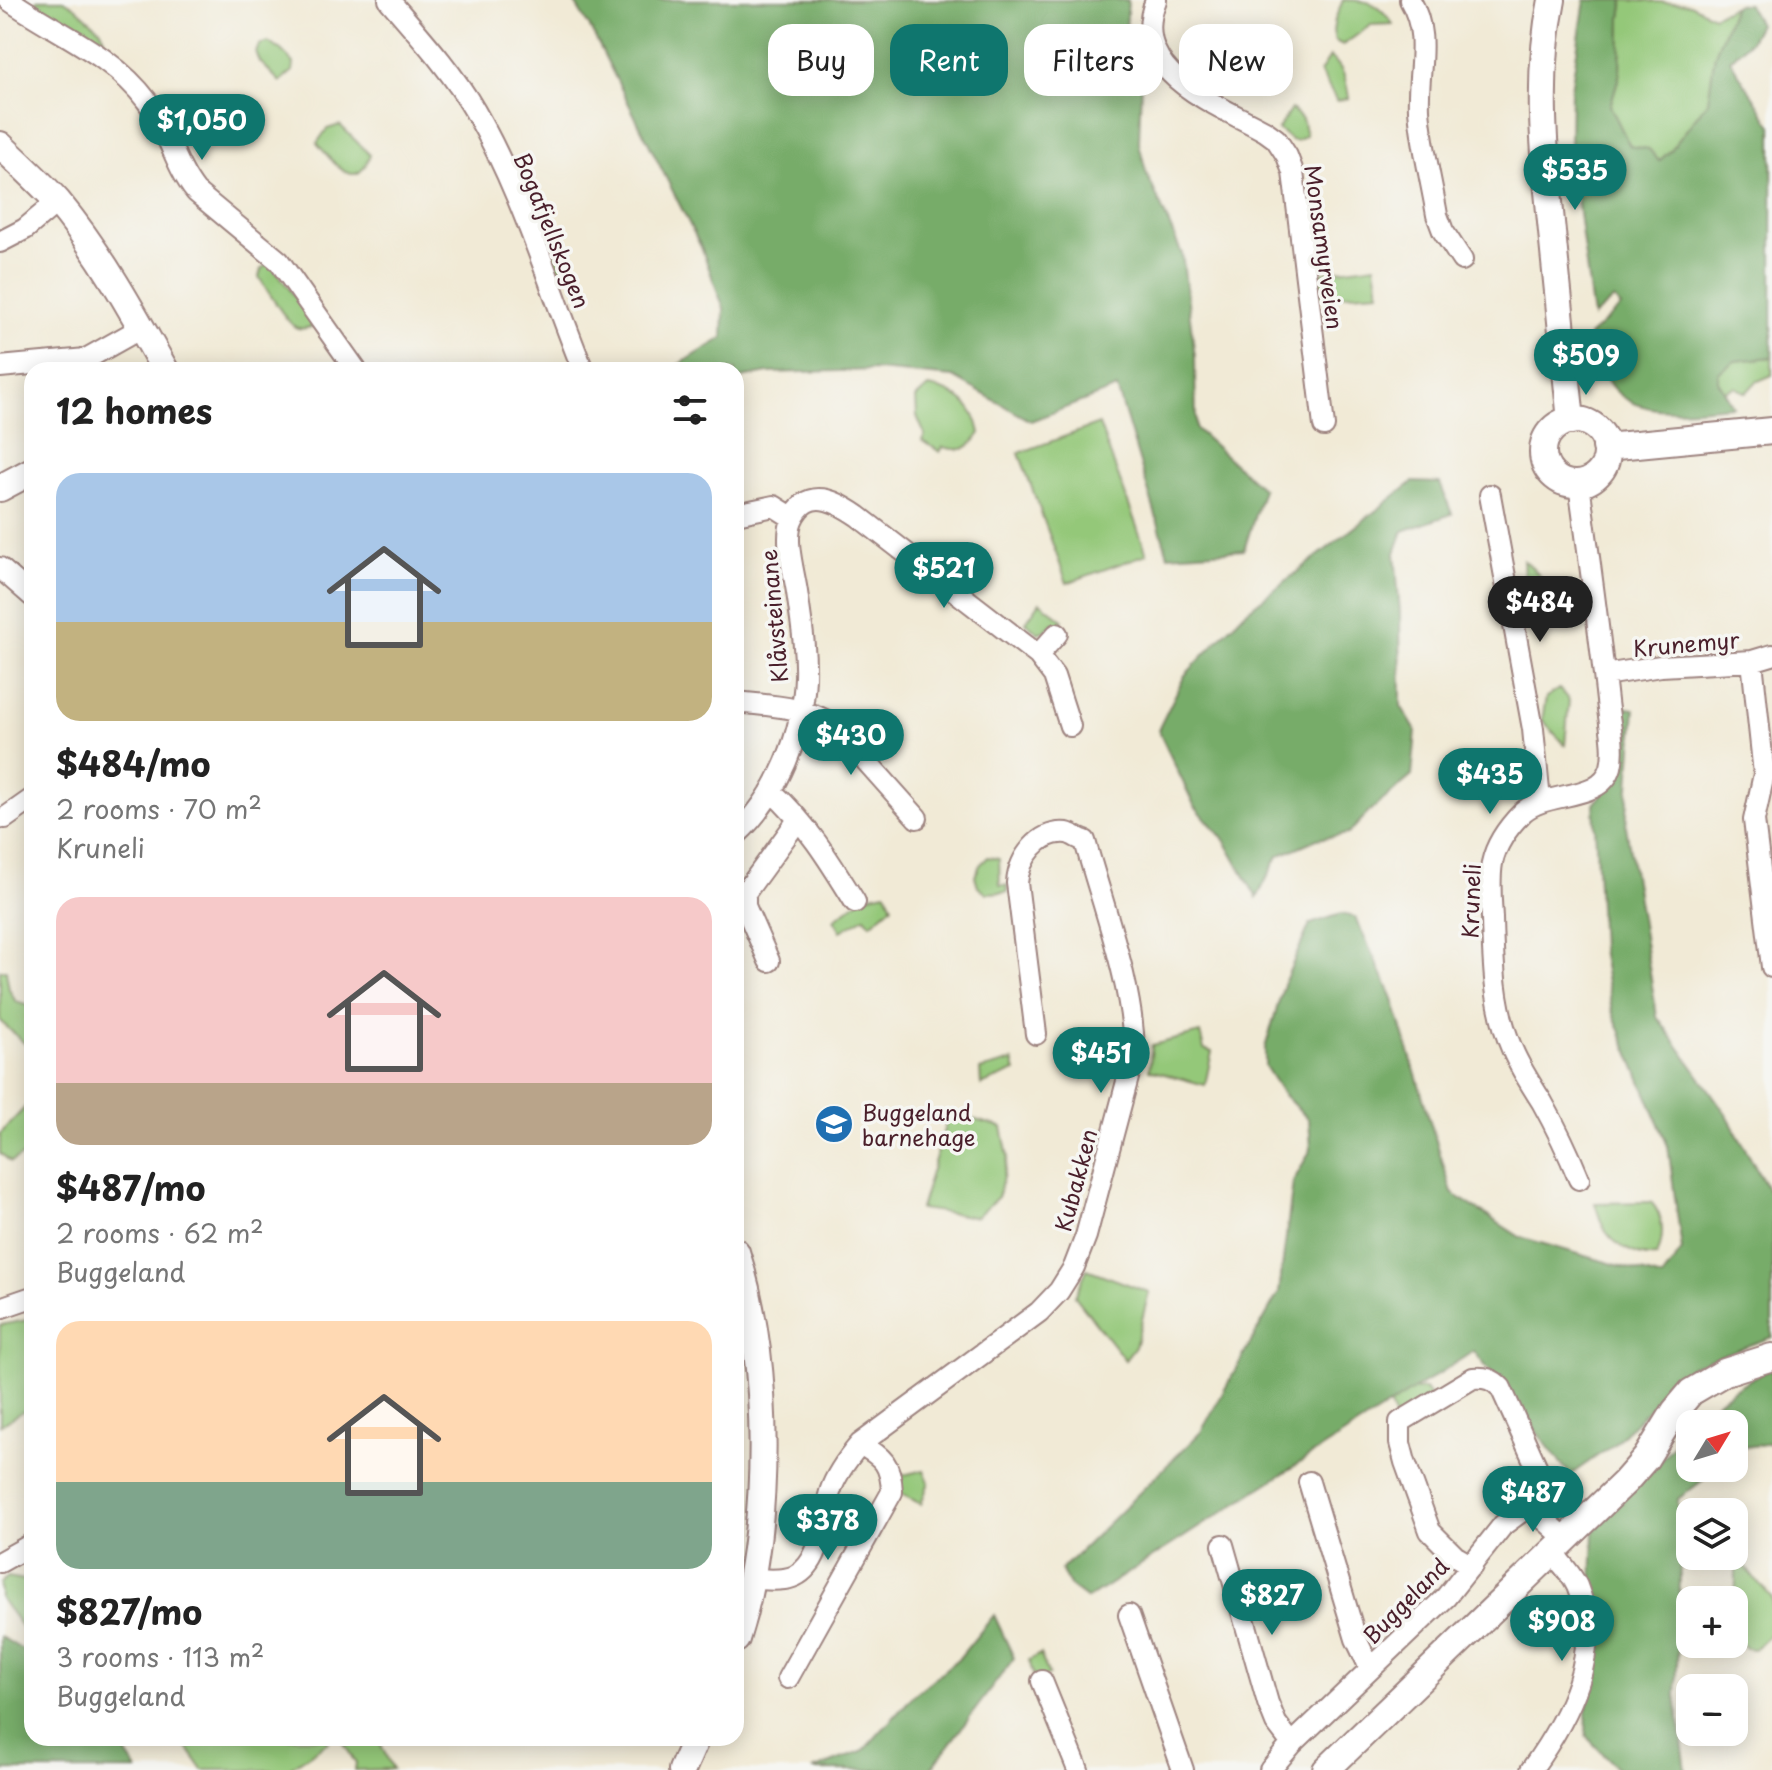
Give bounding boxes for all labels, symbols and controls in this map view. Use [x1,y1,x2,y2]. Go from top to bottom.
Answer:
chip: Buy [768,24,874,96]
chip: Rent [890,24,1008,96]
chip: Filters [1024,24,1163,96]
chip: New [1179,24,1293,96]
pin: $1,050 [137,94,267,162]
text: $1,050 [157,100,247,139]
pin: $535 [1528,144,1622,212]
street label: Bogafjellskogen [507,147,599,313]
text: $535 [1542,150,1608,189]
street label: Monsamyrveien [1297,163,1353,331]
pin: $509 [1539,329,1633,397]
text: $509 [1552,335,1620,374]
text: 12 homes [56,384,212,436]
icon: filters [668,388,712,432]
icon: home [312,525,456,669]
pin: $521 [897,542,991,610]
street label: Klåvsteinane [751,548,795,684]
text: $521 [912,548,976,587]
pin: $484 [1493,576,1587,644]
text: $484 [1506,582,1574,621]
street label: Krunemyr [1631,622,1741,664]
pin: $430 [804,709,898,777]
text: $430 [816,715,886,754]
text: $484/mo [56,737,210,789]
pin: $435 [1443,748,1537,816]
text: $435 [1456,754,1524,793]
text: 2 rooms · 70 m² [56,789,262,828]
text: Kruneli [56,828,145,867]
street label: Kruneli [1452,863,1488,939]
icon: home [312,949,456,1093]
pin: $451 [1054,1027,1148,1095]
text: $451 [1071,1033,1131,1072]
place label: Buggeland barnehage [862,1095,976,1153]
school or university icon: Buggeland barnehage [813,1103,855,1145]
street label: Kubakken [1045,1125,1105,1235]
text: $487/mo [56,1161,205,1213]
text: 2 rooms · 62 m² [56,1213,264,1252]
text: Buggeland [56,1252,185,1291]
icon: home [312,1373,456,1517]
north arrow [1676,1410,1748,1482]
map controls [1676,1410,1748,1746]
pin: $487 [1486,1466,1580,1534]
text: $487 [1501,1472,1566,1511]
pin: $378 [781,1494,875,1562]
button: layers [1676,1498,1748,1570]
text: $378 [796,1500,860,1539]
street label: Buggeland [1355,1550,1455,1650]
pin: $827 [1225,1569,1319,1637]
text: $827 [1240,1575,1304,1614]
text: $827/mo [56,1585,202,1637]
button: + [1676,1586,1748,1658]
pin: $908 [1515,1595,1609,1663]
text: $908 [1528,1601,1596,1640]
text: 3 rooms · 113 m² [56,1637,264,1676]
button: − [1676,1674,1748,1746]
text: Buggeland [56,1676,185,1715]

